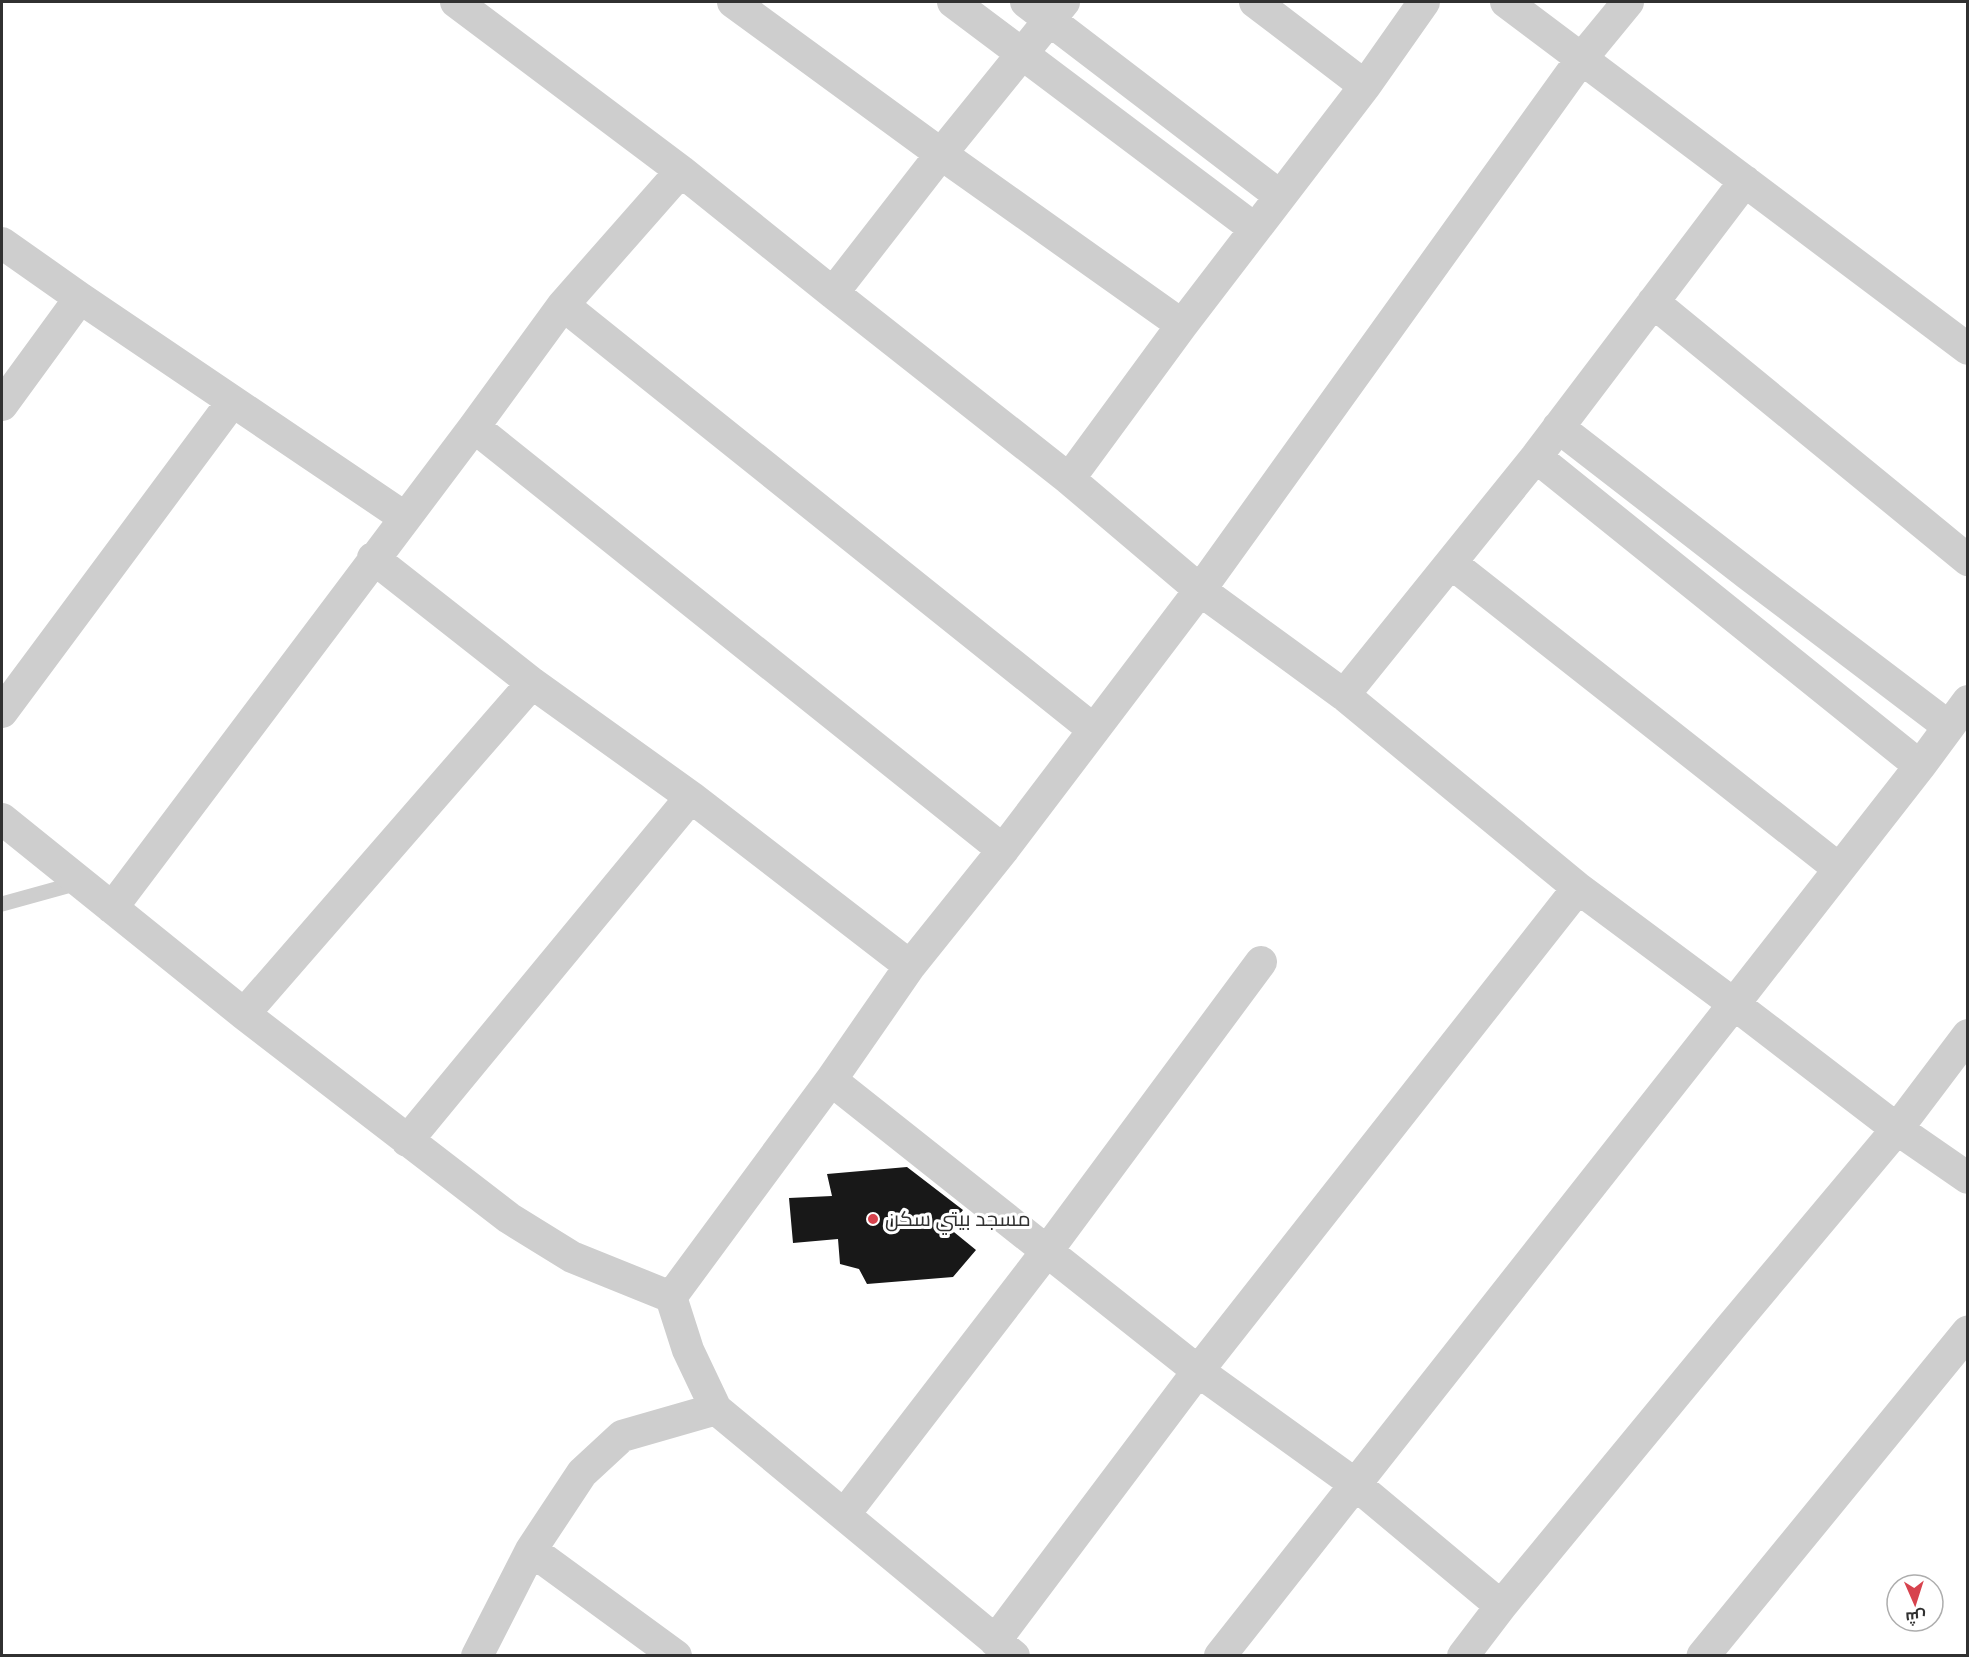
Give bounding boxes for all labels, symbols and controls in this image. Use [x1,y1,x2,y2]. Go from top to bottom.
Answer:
place label: مسجد بيتي سكن [885,1206,1031,1235]
marker: مسجد بيتي سكن [866,1212,880,1226]
north arrow [1885,1573,1945,1633]
text: ش [1905,1606,1927,1628]

